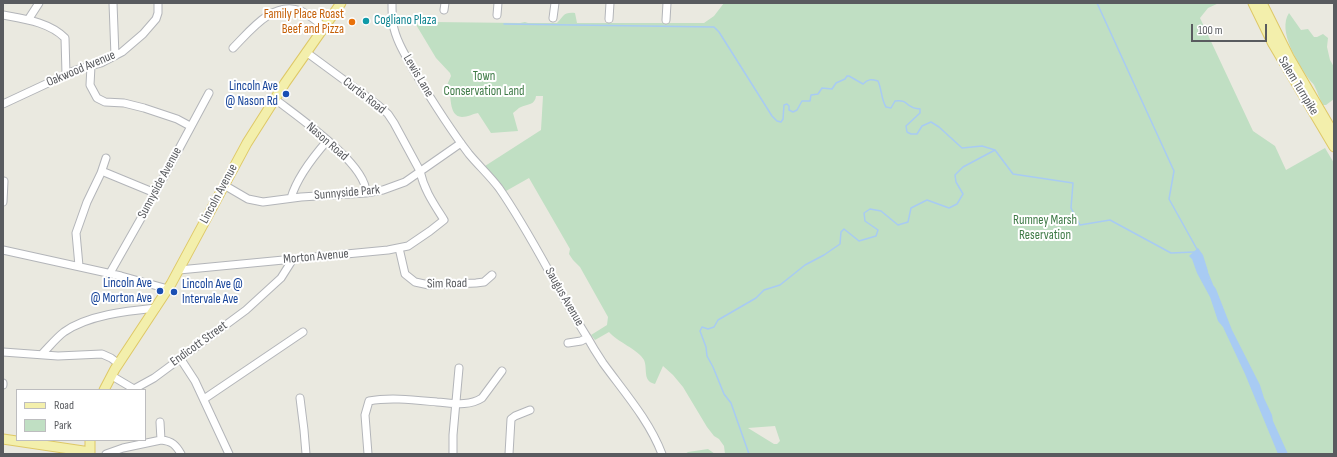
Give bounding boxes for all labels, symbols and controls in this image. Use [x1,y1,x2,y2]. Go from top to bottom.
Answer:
place label: Family Place Roast Beef and Pizza [264,7,344,38]
place label: Cogliano Plaza [374,13,436,29]
marker: Cogliano Plaza [361,16,371,26]
scale bar [1193,16,1269,42]
marker: Family Place Roast Beef and Pizza [347,17,357,27]
text: 100 m [1198,23,1223,38]
street label: Oakwood Avenue [44,47,118,91]
street label: Lewis Lane [399,52,437,100]
street label: Salem Turnpike [1274,54,1322,118]
park label: Town Conservation Land [444,69,524,100]
street label: Curtis Road [339,74,389,118]
place label: Lincoln Ave @ Nason Rd [226,79,278,110]
marker: Lincoln Ave @ Nason Rd [281,89,291,99]
street label: Nason Road [303,119,351,165]
street label: Sunnyside Avenue [135,145,185,221]
street label: Lincoln Avenue [197,162,241,226]
street label: Sunnyside Park [313,182,381,204]
park label: Rumney Marsh Reservation [1013,213,1077,244]
street label: Morton Avenue [283,246,349,268]
street label: Saugus Avenue [541,265,587,329]
place label: Lincoln Ave @ Morton Ave [91,276,152,307]
street label: Sim Road [427,276,467,292]
place label: Lincoln Ave @ Intervale Ave [182,277,243,308]
marker: Lincoln Ave @ Morton Ave [155,286,165,296]
marker: Lincoln Ave @ Intervale Ave [169,287,179,297]
street label: Endicott Street [167,318,231,370]
legend [16,389,146,441]
text: Road [54,398,74,413]
text: Park [54,418,72,433]

